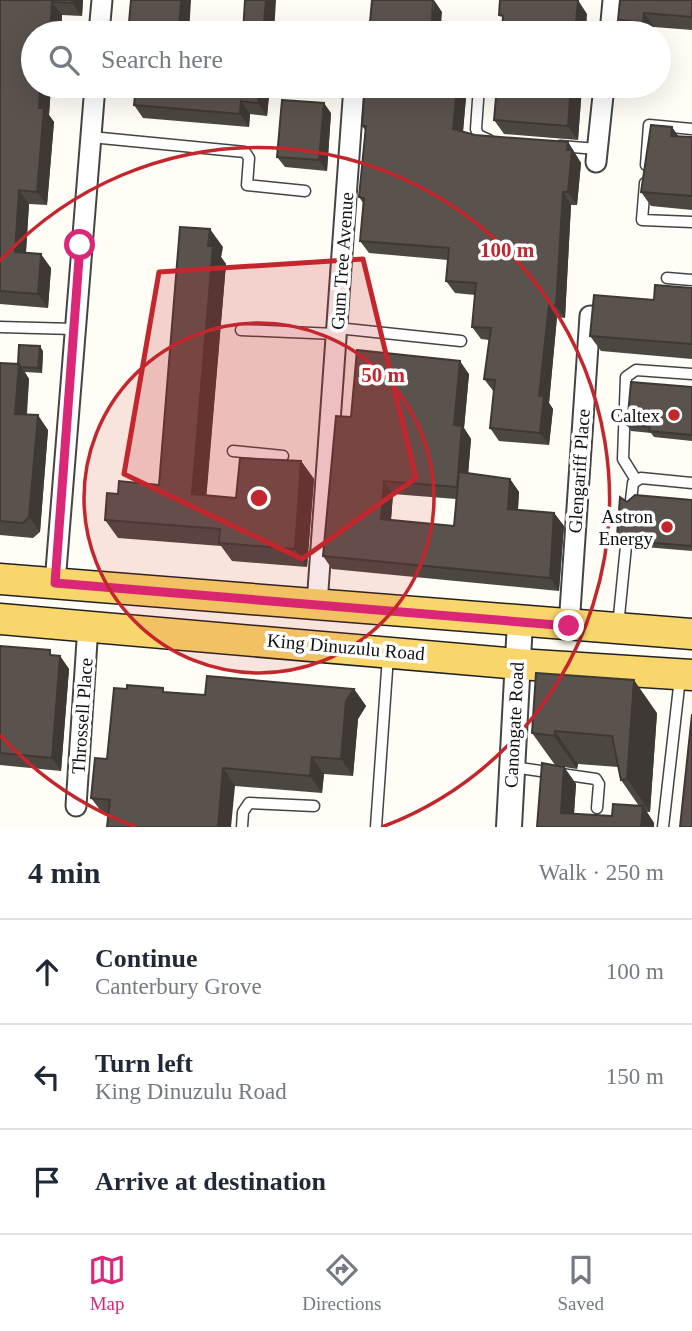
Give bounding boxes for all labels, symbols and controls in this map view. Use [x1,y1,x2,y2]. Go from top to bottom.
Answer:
search box [21,21,671,98]
icon: search [45,41,83,79]
text: Search here [101,45,223,74]
street label: Gum Tree Avenue [327,191,357,331]
route start [64,229,95,260]
text: 100 m [480,238,535,262]
text: 50 m [361,363,405,387]
place label: Caltex [610,405,660,426]
marker: Caltex [666,407,682,423]
street label: Glengariff Place [564,408,594,534]
centre of rings [247,486,271,510]
place label: Astron Energy [598,506,653,549]
marker: Astron Energy [659,519,675,535]
route end [553,610,584,641]
street label: King Dinuzulu Road [266,630,426,664]
street label: Throssell Place [67,657,97,775]
street label: Canongate Road [500,661,528,789]
text: 4 min [28,856,101,889]
text: Walk · 250 m [539,860,664,885]
text: Continue [95,944,198,973]
icon: ahead [28,953,66,991]
text: 100 m [606,959,664,984]
text: Canterbury Grove [95,974,262,999]
text: Turn left [95,1049,193,1078]
icon: left [28,1058,66,1096]
text: 150 m [606,1064,664,1089]
text: King Dinuzulu Road [95,1079,287,1104]
icon: arrive [28,1163,66,1201]
text: Arrive at destination [95,1167,326,1196]
tab: Map [88,1251,126,1315]
tab: Directions [302,1251,381,1315]
tab: Saved [557,1251,604,1315]

